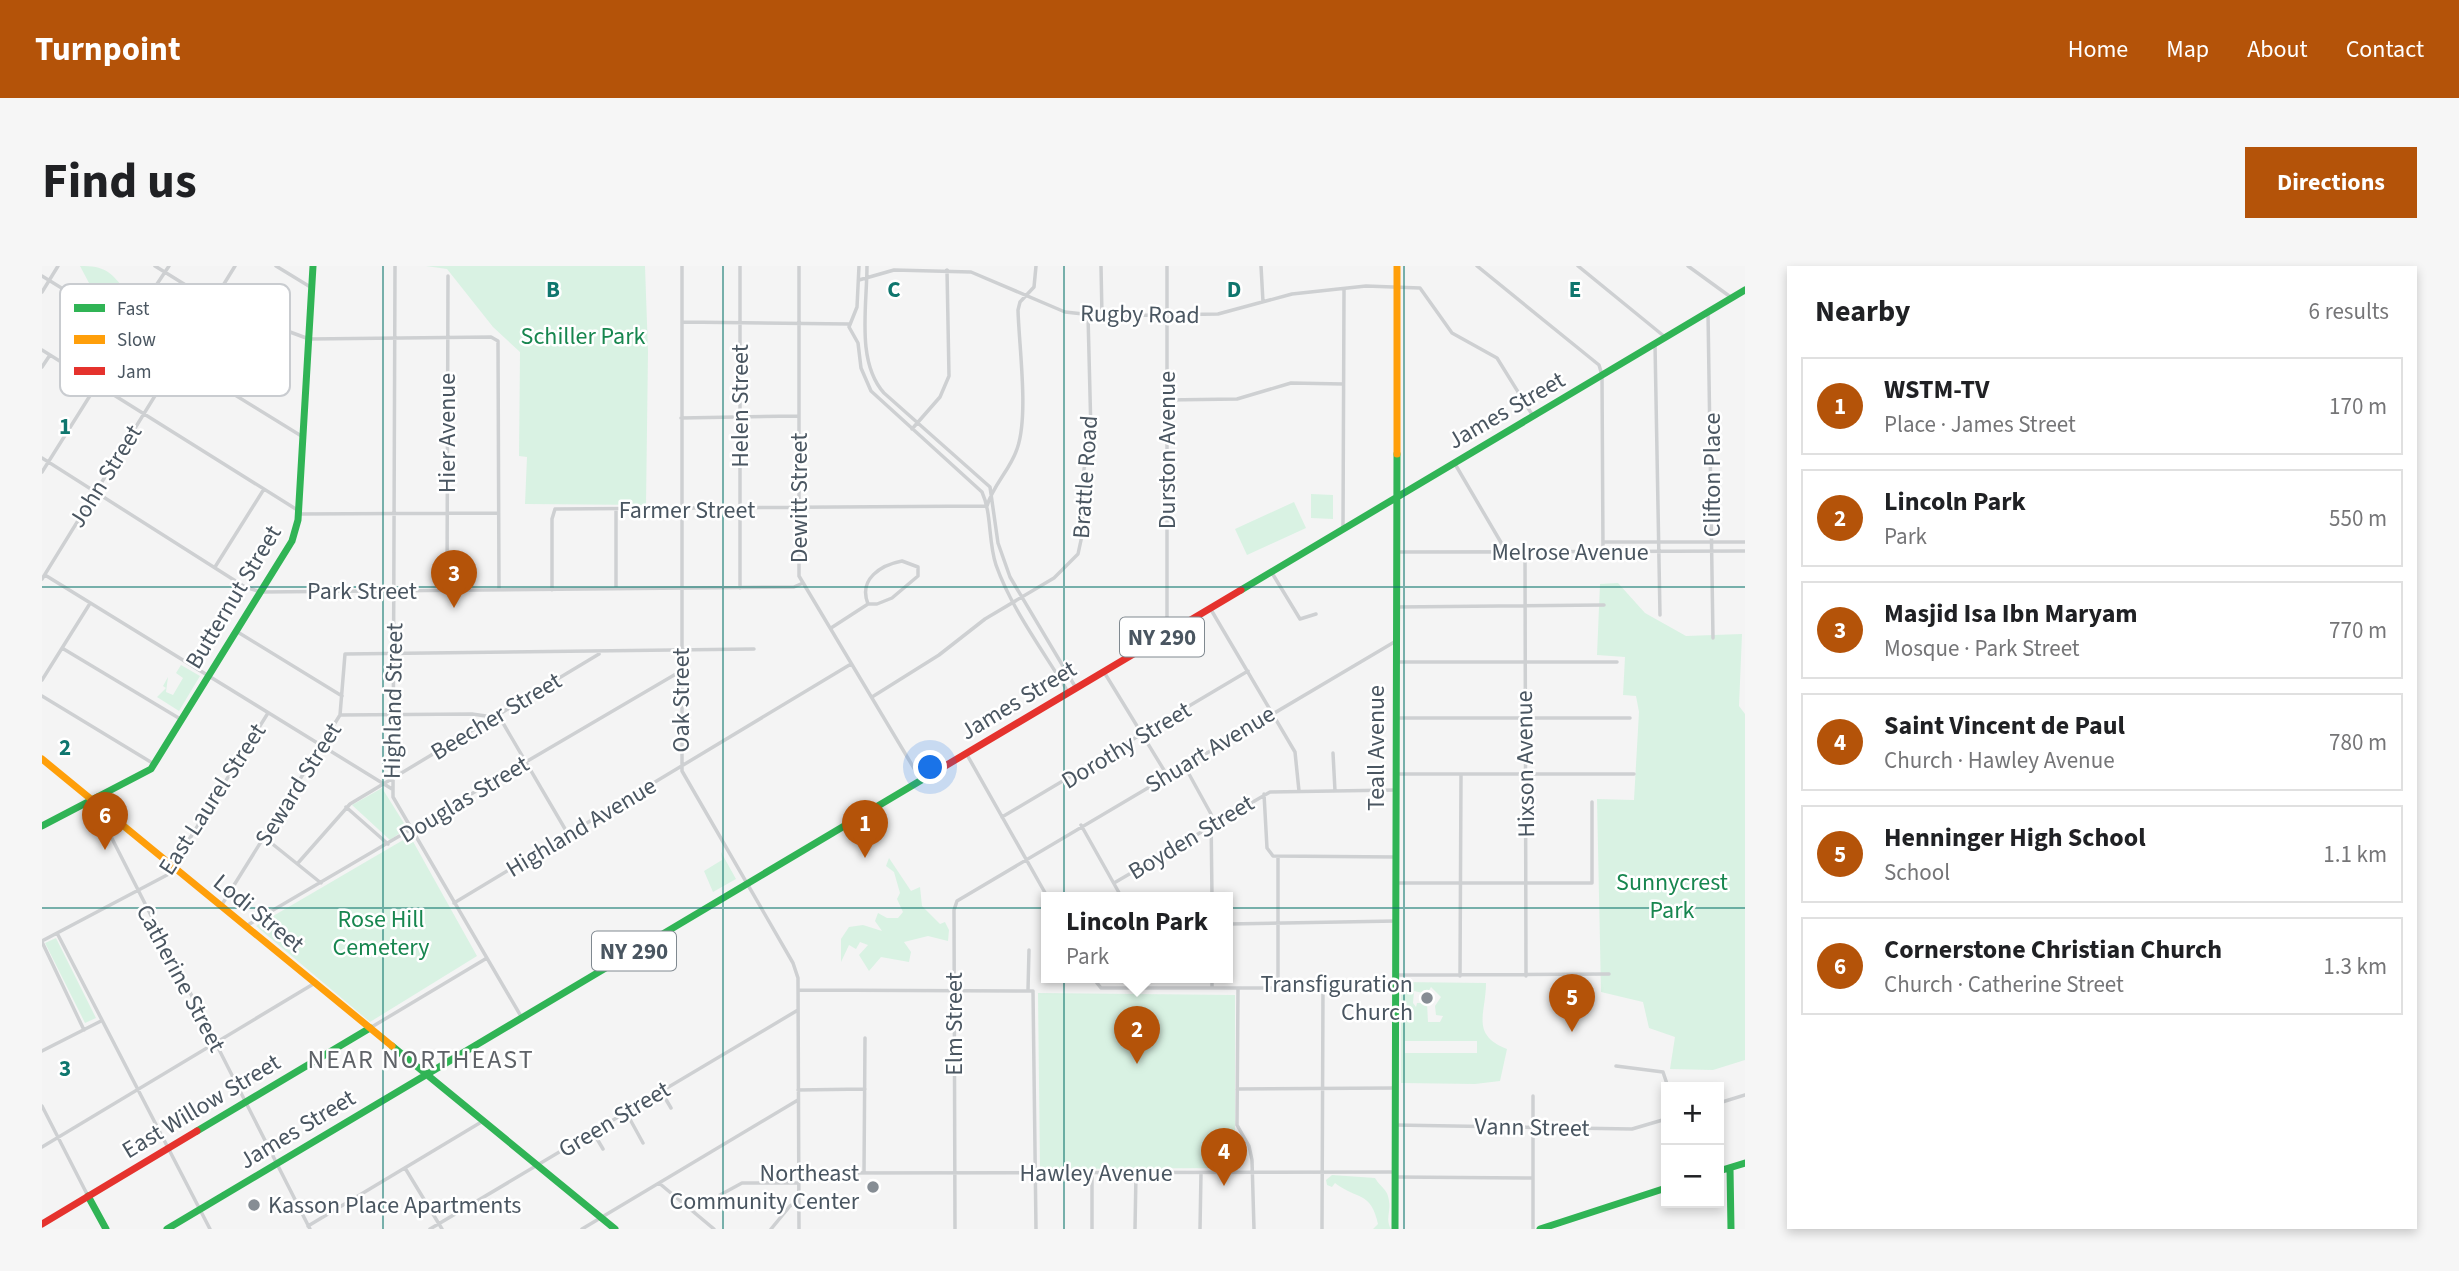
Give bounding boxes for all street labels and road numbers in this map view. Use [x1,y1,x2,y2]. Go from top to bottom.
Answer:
street label: Rugby Road [1080,296,1200,333]
street label: Helen Street [723,344,758,468]
street label: James Street [1441,363,1571,458]
street label: Durston Avenue [1150,371,1185,529]
street label: Hier Avenue [430,373,465,493]
street label: Clifton Place [1695,413,1730,537]
street label: Brattle Road [1064,414,1107,540]
street label: John Street [60,418,151,535]
street label: Dewitt Street [782,433,817,563]
street label: Farmer Street [619,493,755,528]
street label: Butternut Street [177,519,290,676]
street label: Melrose Avenue [1491,535,1649,570]
street label: Park Street [307,574,417,609]
road number: NY 290 [1120,618,1204,656]
street label: Highland Street [375,623,412,779]
street label: Oak Street [664,648,699,752]
street label: James Street [953,652,1083,749]
street label: Beecher Street [424,664,568,769]
street label: Teall Avenue [1359,685,1394,811]
street label: Hixson Avenue [1507,690,1544,838]
street label: Dorothy Street [1055,693,1198,798]
street label: Shuart Avenue [1139,697,1282,802]
street label: East Laurel Street [150,716,275,882]
street label: Seward Street [246,716,350,853]
street label: Douglas Street [393,747,536,852]
street label: Highland Avenue [499,769,663,886]
street label: Boyden Street [1122,786,1261,889]
street label: Lodi Street [205,866,312,961]
street label: Catherine Street [127,898,234,1058]
road number: NY 290 [592,932,676,971]
street label: Elm Street [937,972,972,1076]
street label: East Willow Street [115,1045,287,1168]
street label: Green Street [552,1072,677,1167]
street label: James Street [232,1081,362,1178]
street label: Vann Street [1474,1109,1590,1146]
street label: Hawley Avenue [1019,1156,1173,1191]

